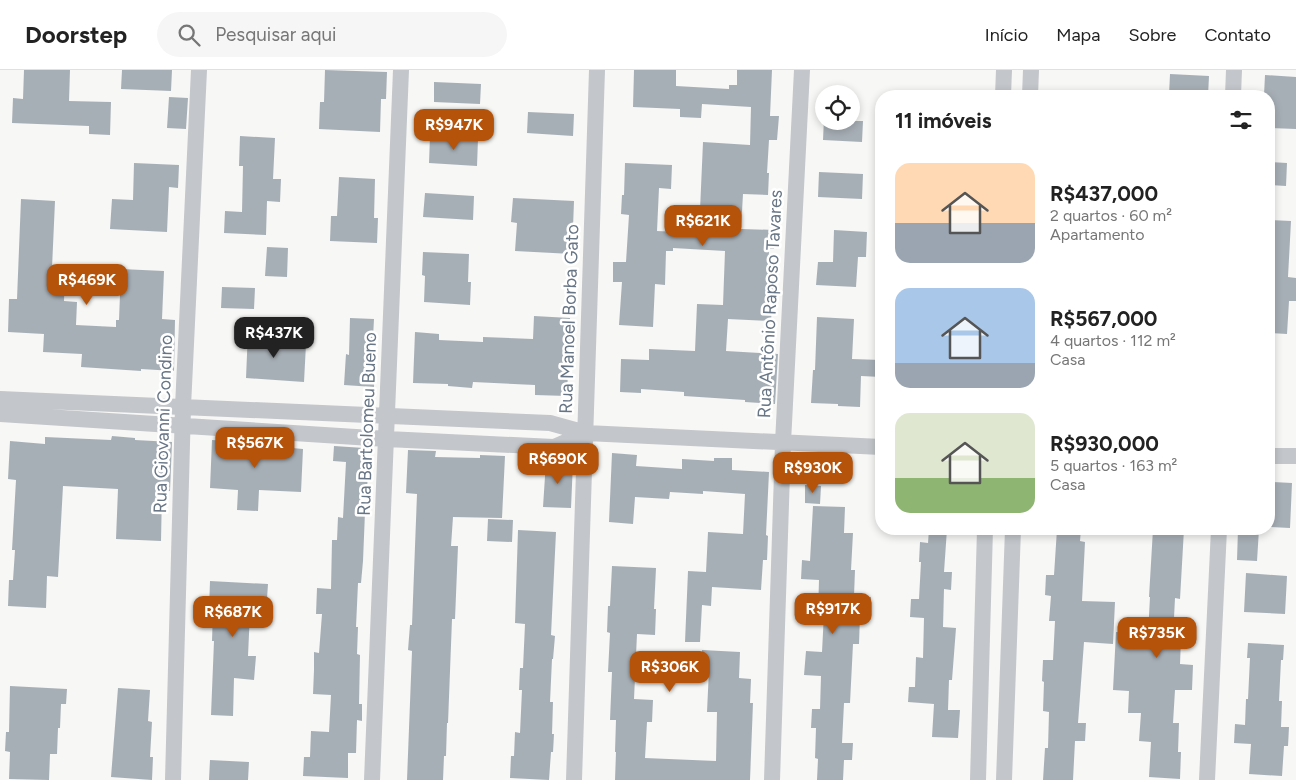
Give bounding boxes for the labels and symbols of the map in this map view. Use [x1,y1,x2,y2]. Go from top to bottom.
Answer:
pin: R$947K [413,108,495,151]
street label: Rua Antônio Raposo Tavares [753,189,787,419]
pin: R$621K [662,204,744,247]
street label: Rua Manoel Borba Gato [555,224,583,414]
pin: R$469K [46,264,128,306]
pin: R$437K [233,316,315,359]
street label: Rua Bartolomeu Bueno [353,332,381,516]
street label: Rua Giovanni Condino [149,334,177,514]
pin: R$567K [214,426,296,469]
pin: R$690K [517,442,599,485]
pin: R$930K [772,452,854,494]
pin: R$917K [792,592,874,635]
pin: R$687K [192,596,274,638]
pin: R$735K [1116,616,1198,659]
pin: R$306K [629,650,711,693]

